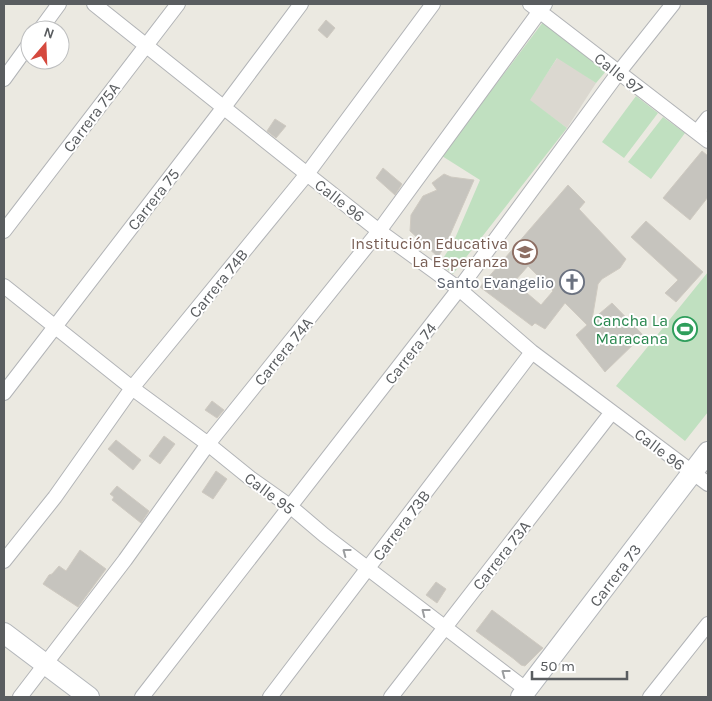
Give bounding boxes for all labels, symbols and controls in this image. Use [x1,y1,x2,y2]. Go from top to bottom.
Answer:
north arrow [20,20,70,70]
text: N [42,24,57,43]
street label: Calle 97 [591,49,647,99]
street label: Carrera 75A [59,79,124,156]
street label: Carrera 75 [123,165,183,234]
street label: Calle 96 [311,175,368,226]
place label: Institución Educativa La Esperanza [351,234,508,271]
school or university icon: Institución Educativa La Esperanza [512,239,538,265]
street label: Carrera 74B [185,245,252,322]
church icon: Santo Evangelio [559,269,585,295]
place label: Santo Evangelio [437,273,554,292]
place label: Cancha La Maracana [593,311,668,348]
street label: Carrera 74A [250,313,317,389]
sports icon: Cancha La Maracana [672,316,698,342]
street label: Carrera 74 [380,319,440,388]
street label: Calle 96 [631,424,689,474]
street label: Calle 95 [241,468,299,518]
street label: Carrera 73B [369,486,434,564]
street label: Carrera 73A [468,517,534,594]
street label: Carrera 73 [586,540,645,610]
one-way arrow [343,549,352,557]
one-way arrow [421,609,431,618]
scale bar [532,648,627,680]
text: 50 m [540,657,575,675]
one-way arrow [501,670,511,679]

